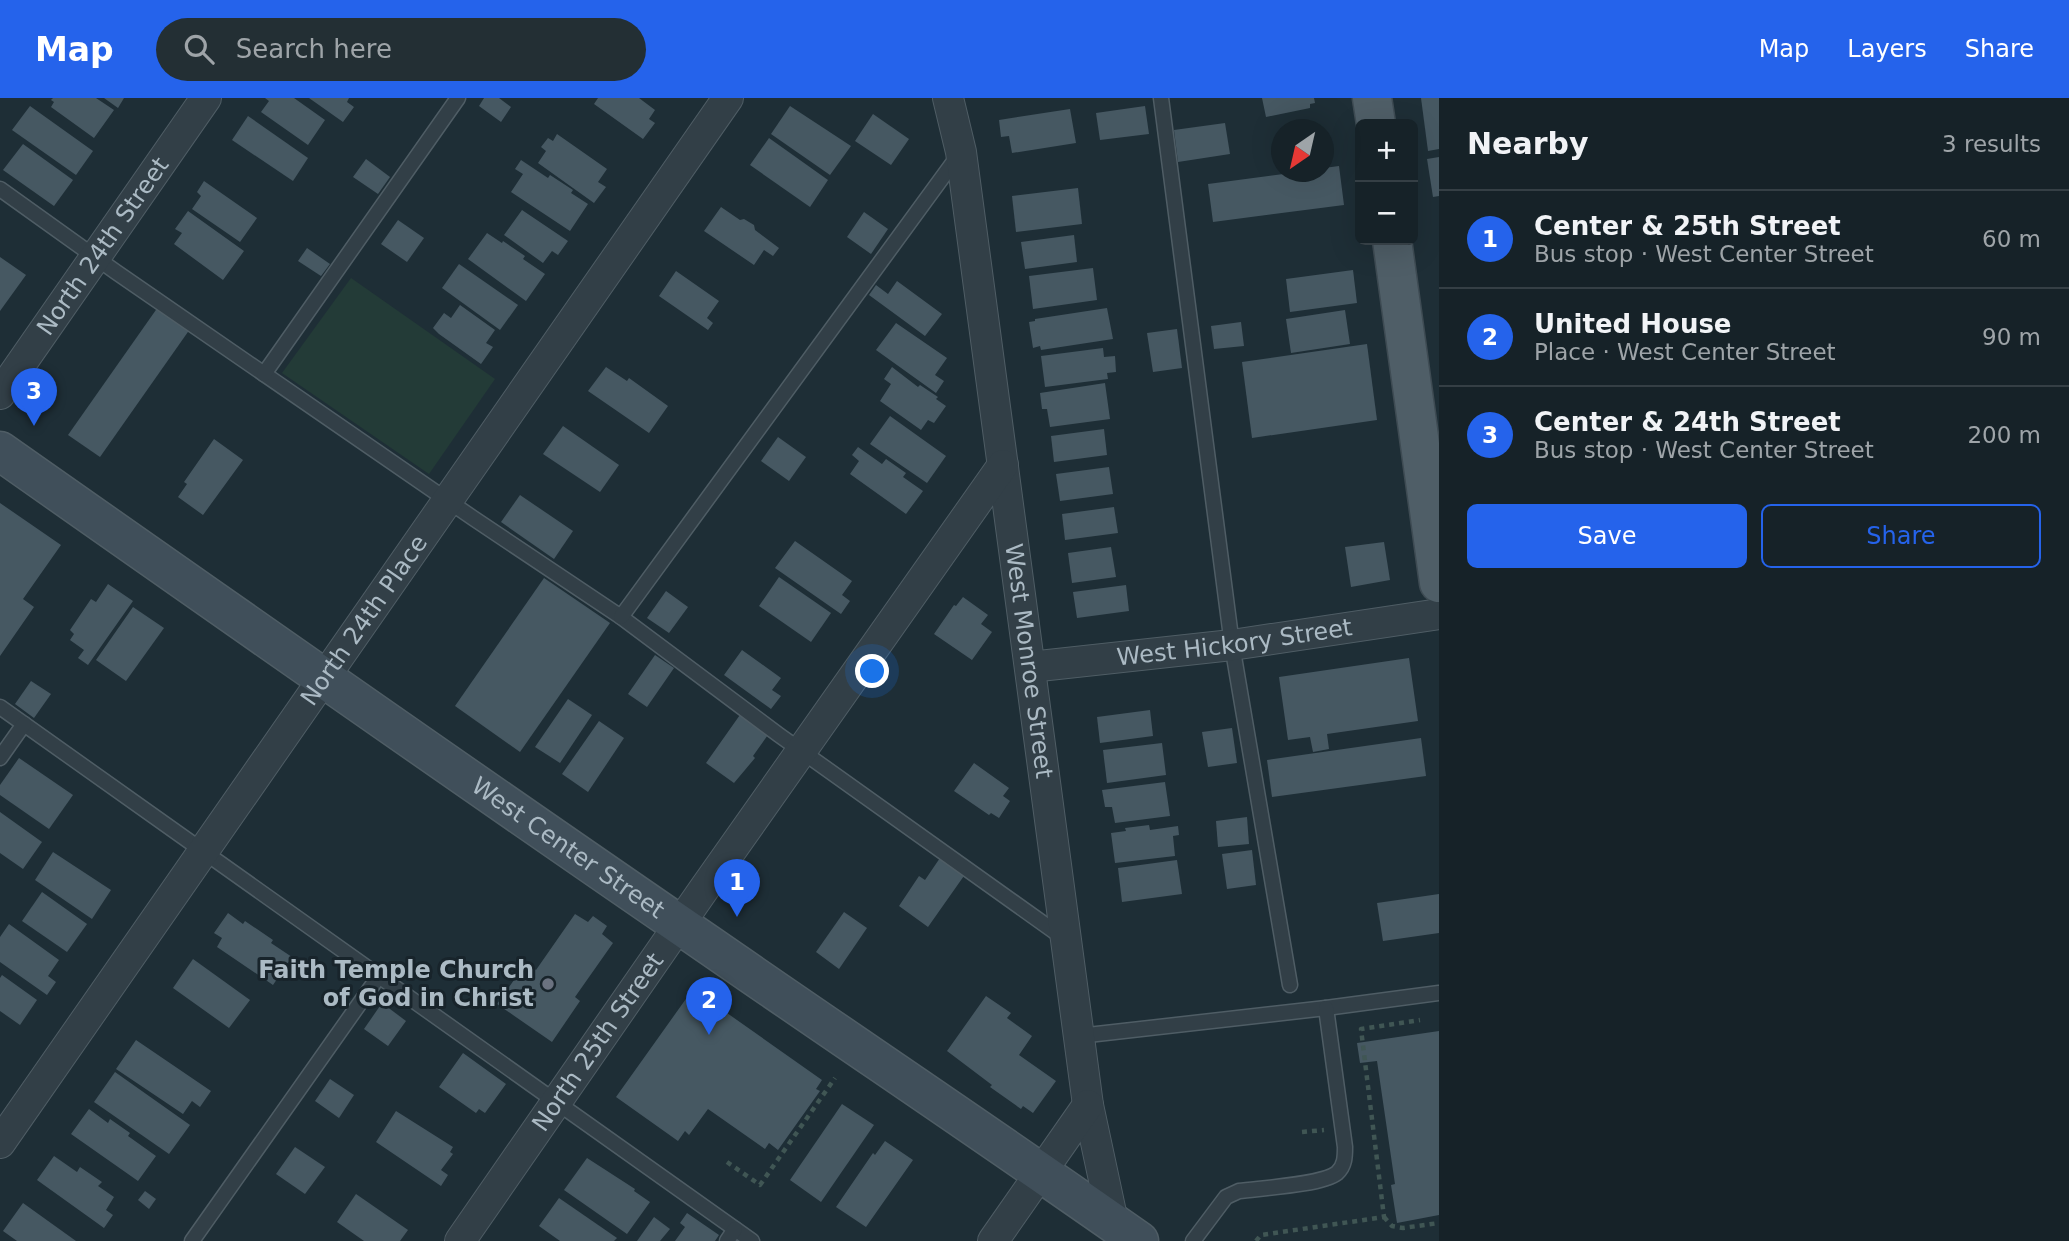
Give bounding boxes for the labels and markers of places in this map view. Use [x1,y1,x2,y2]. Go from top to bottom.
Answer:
pin: 3 [11,368,57,426]
pin: 1 [714,859,760,917]
place label: Faith Temple Church of God in Christ [258,956,534,1012]
marker: Faith Temple Church of God in Christ [540,976,556,992]
pin: 2 [686,977,732,1035]

